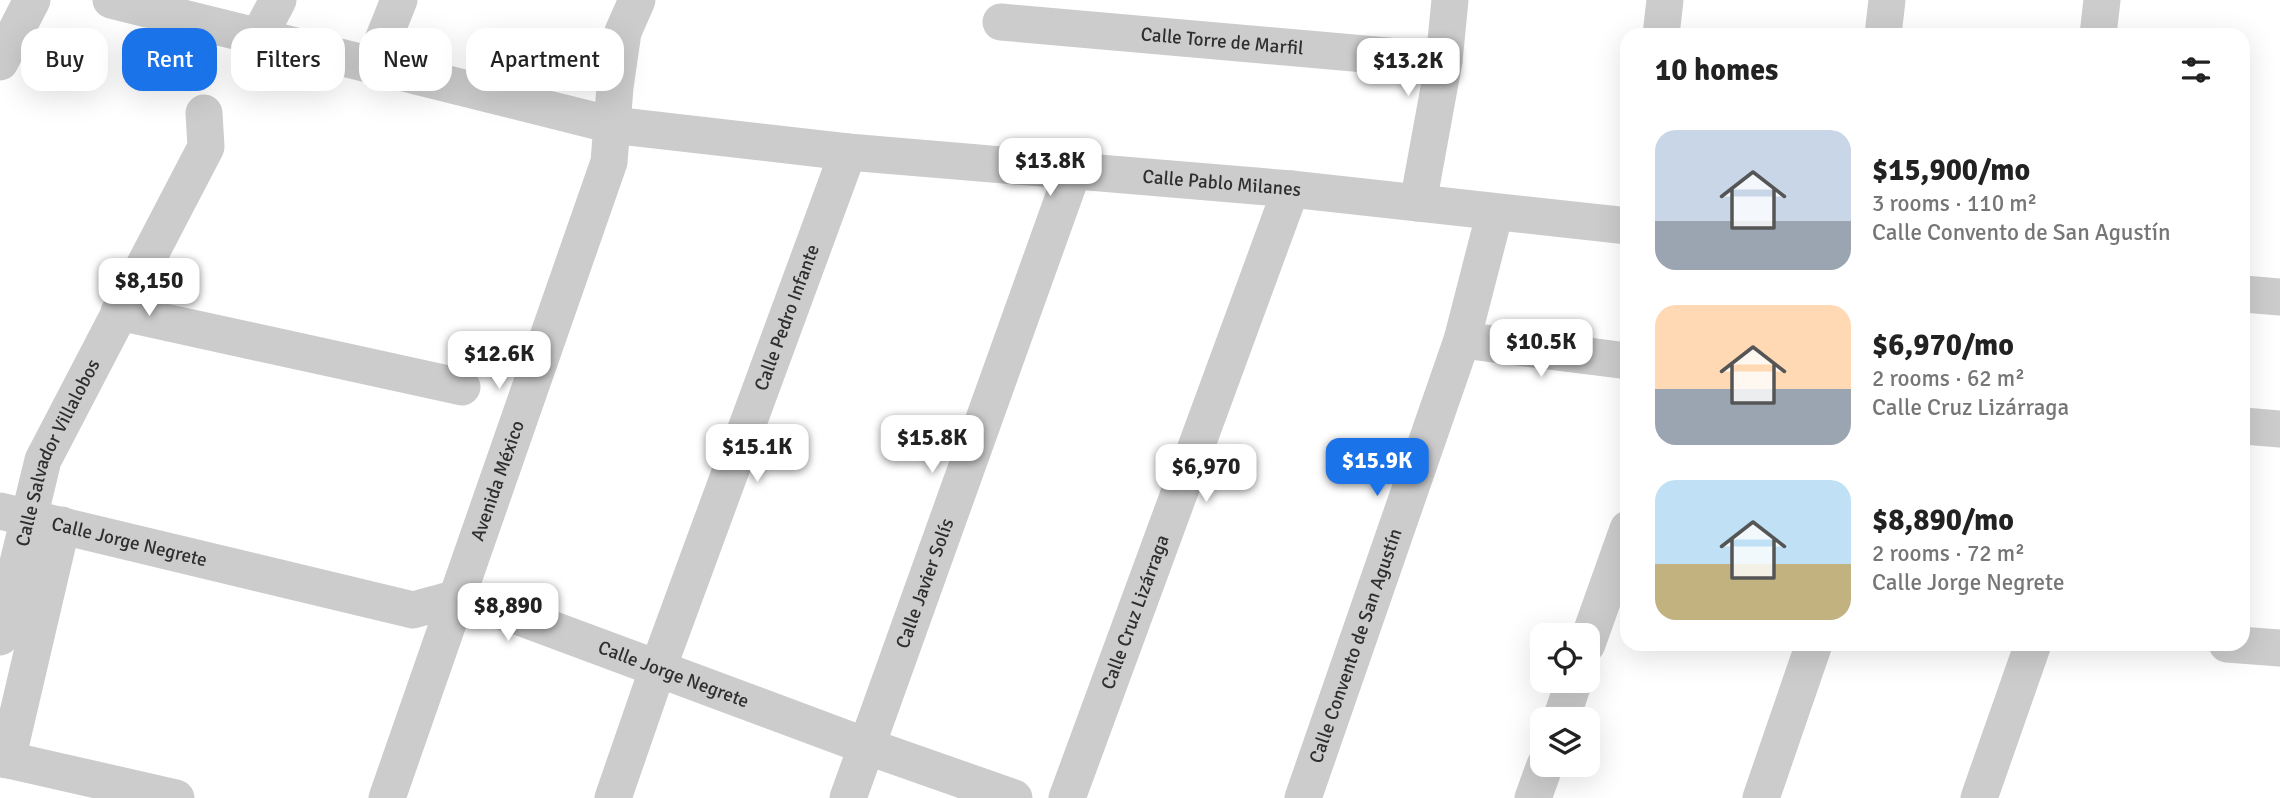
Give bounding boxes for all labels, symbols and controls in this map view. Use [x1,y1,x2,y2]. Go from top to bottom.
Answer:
street label: Calle Torre de Marfil [1140,22,1305,61]
chip: Buy [21,28,108,91]
chip: Rent [122,28,217,91]
chip: Filters [231,28,345,91]
chip: New [359,28,452,91]
chip: Apartment [466,28,624,91]
pin: $13.2K [1351,38,1465,98]
text: $13.2K [1373,46,1443,75]
icon: filters [2177,51,2215,89]
text: 10 homes [1655,52,1778,89]
pin: $13.8K [993,138,1107,198]
text: $13.8K [1015,146,1085,175]
text: $15,900/mo [1872,152,2030,189]
icon: home [1711,158,1795,242]
street label: Calle Pablo Milanes [1142,165,1302,202]
text: 3 rooms · 110 m² [1872,189,2037,218]
text: Calle Convento de San Agustín [1872,218,2170,247]
street label: Calle Pedro Infante [749,241,825,394]
pin: $8,150 [92,258,206,318]
text: $8,150 [115,266,183,295]
pin: $10.5K [1484,320,1598,379]
text: $10.5K [1506,327,1576,356]
text: $6,970/mo [1872,327,2014,364]
pin: $12.6K [442,332,556,391]
icon: home [1711,333,1795,417]
text: $12.6K [464,339,534,368]
street label: Calle Salvador Villalobos [10,355,105,549]
text: 2 rooms · 62 m² [1872,364,2025,393]
text: Calle Cruz Lizárraga [1872,393,2069,422]
pin: $15.8K [875,416,989,475]
street label: Avenida México [466,417,530,544]
text: $15.8K [897,423,967,452]
pin: $15.1K [700,424,814,484]
text: $15.1K [722,432,792,461]
pin: $15.9K [1320,438,1434,498]
pin: $6,970 [1149,444,1263,504]
text: $15.9K [1342,446,1412,475]
text: $6,970 [1172,452,1240,481]
text: $8,890/mo [1872,502,2014,539]
icon: home [1711,508,1795,592]
street label: Calle Jorge Negrete [49,512,209,572]
street label: Calle Javier Solís [891,515,959,652]
street label: Calle Convento de San Agustín [1304,525,1408,766]
street label: Calle Cruz Lizárraga [1096,532,1175,693]
text: 2 rooms · 72 m² [1872,539,2025,568]
text: Calle Jorge Negrete [1872,568,2064,597]
pin: $8,890 [451,584,565,643]
text: $8,890 [474,591,542,620]
map controls [1530,623,1600,777]
button: locate [1530,623,1600,693]
street label: Calle Jorge Negrete [595,635,752,713]
button: layers [1530,707,1600,777]

